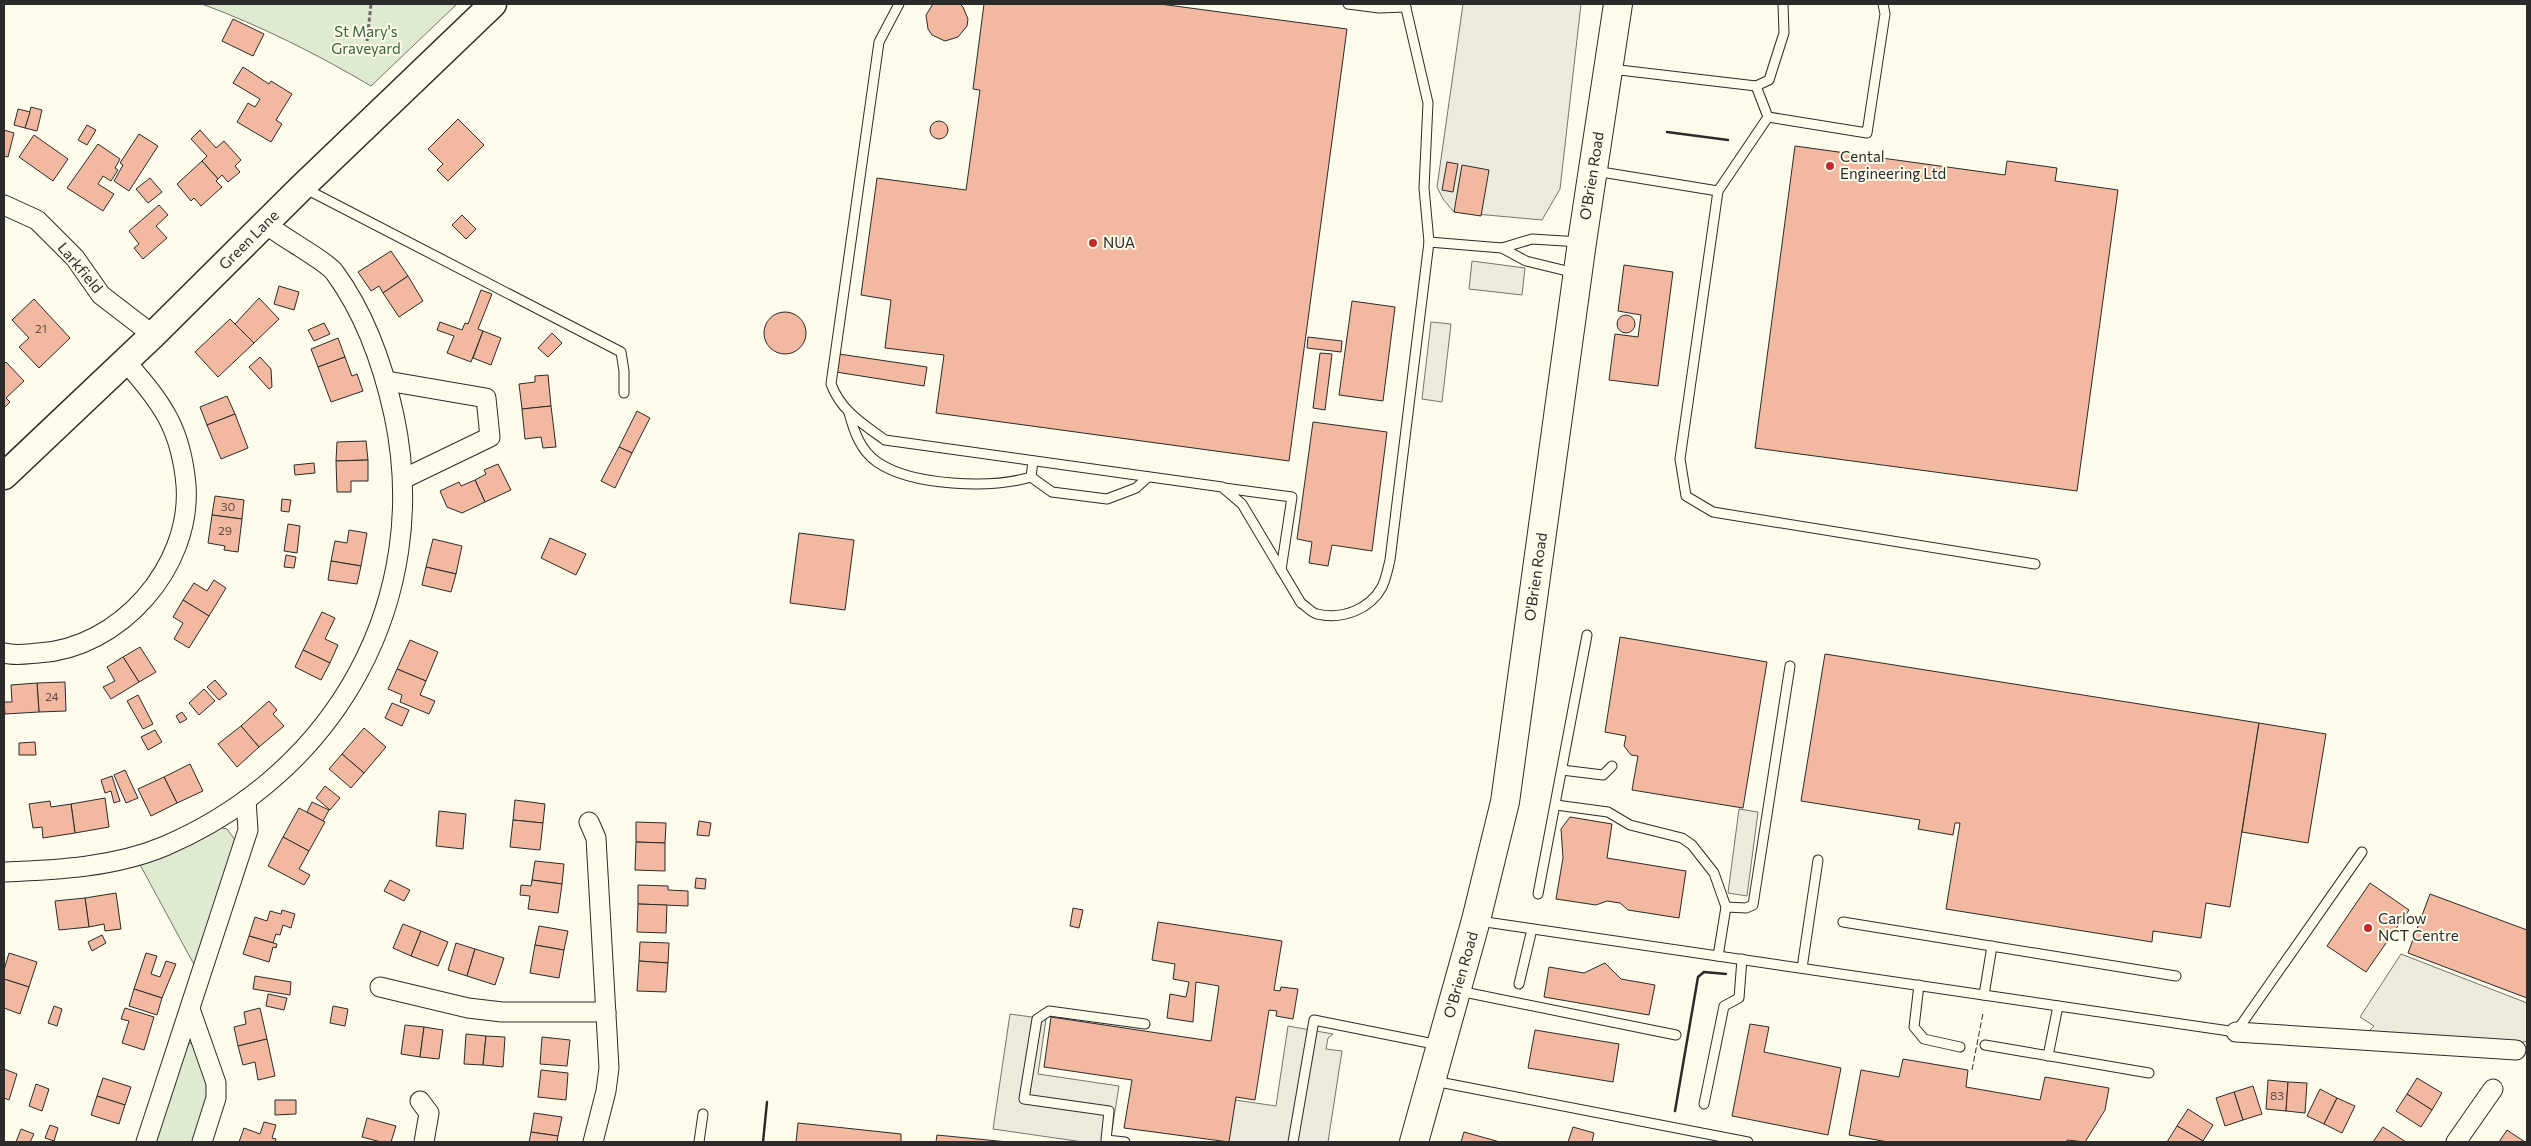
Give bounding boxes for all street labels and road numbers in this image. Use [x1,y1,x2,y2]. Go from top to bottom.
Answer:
street label: O'Brien Road [1575,130,1607,221]
street label: Green Lane [215,206,282,273]
street label: Larkfield [54,238,107,296]
street label: O'Brien Road [1520,531,1550,622]
street label: O'Brien Road [1439,929,1481,1020]

